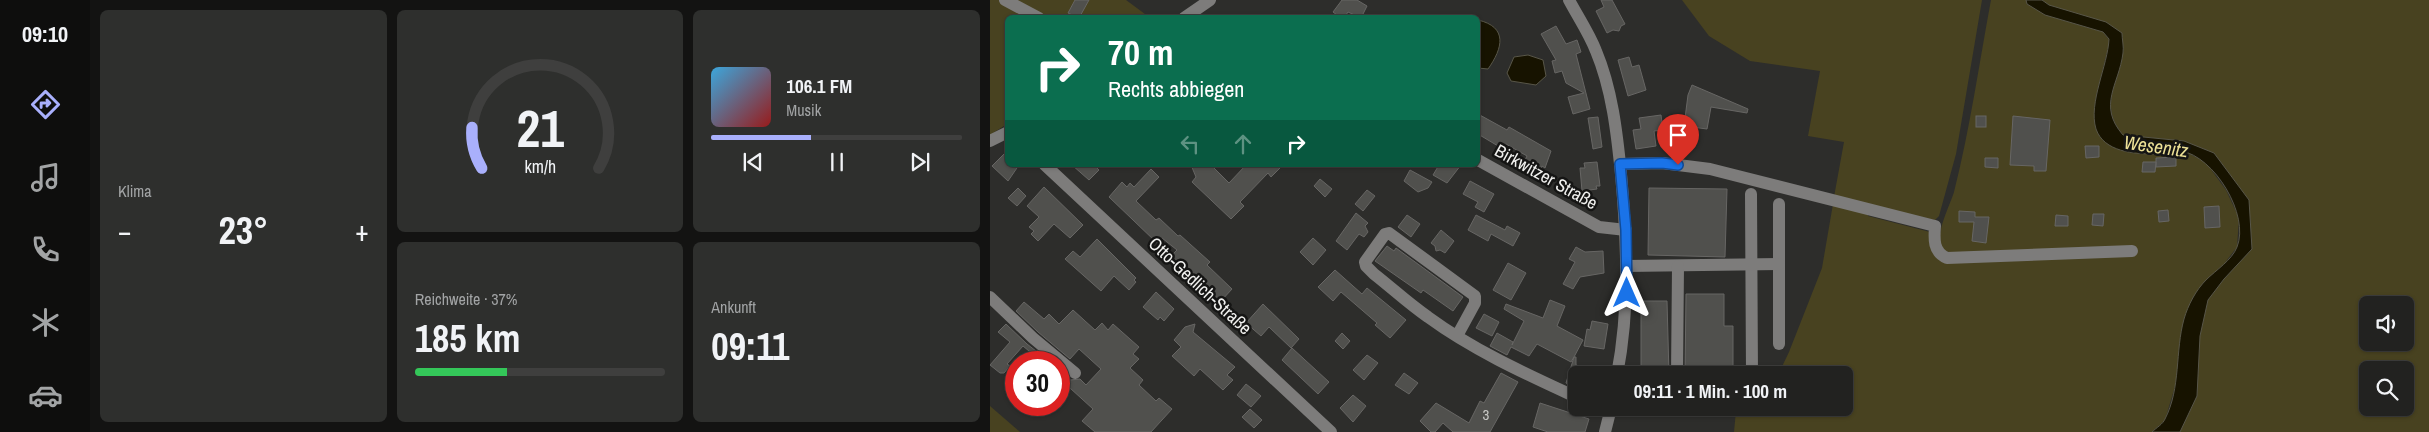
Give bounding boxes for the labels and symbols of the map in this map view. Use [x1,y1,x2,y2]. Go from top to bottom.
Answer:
pin [1657,114,1699,165]
water label: Wesenitz [2122,129,2190,163]
street label: Birkwitzer Straße [1490,138,1602,215]
street label: Otto-Gedlich-Straße [1143,231,1257,340]
position arrow [1600,266,1652,318]
speed limit sign: 30 [1005,351,1070,416]
house number: 3 [1483,404,1490,425]

